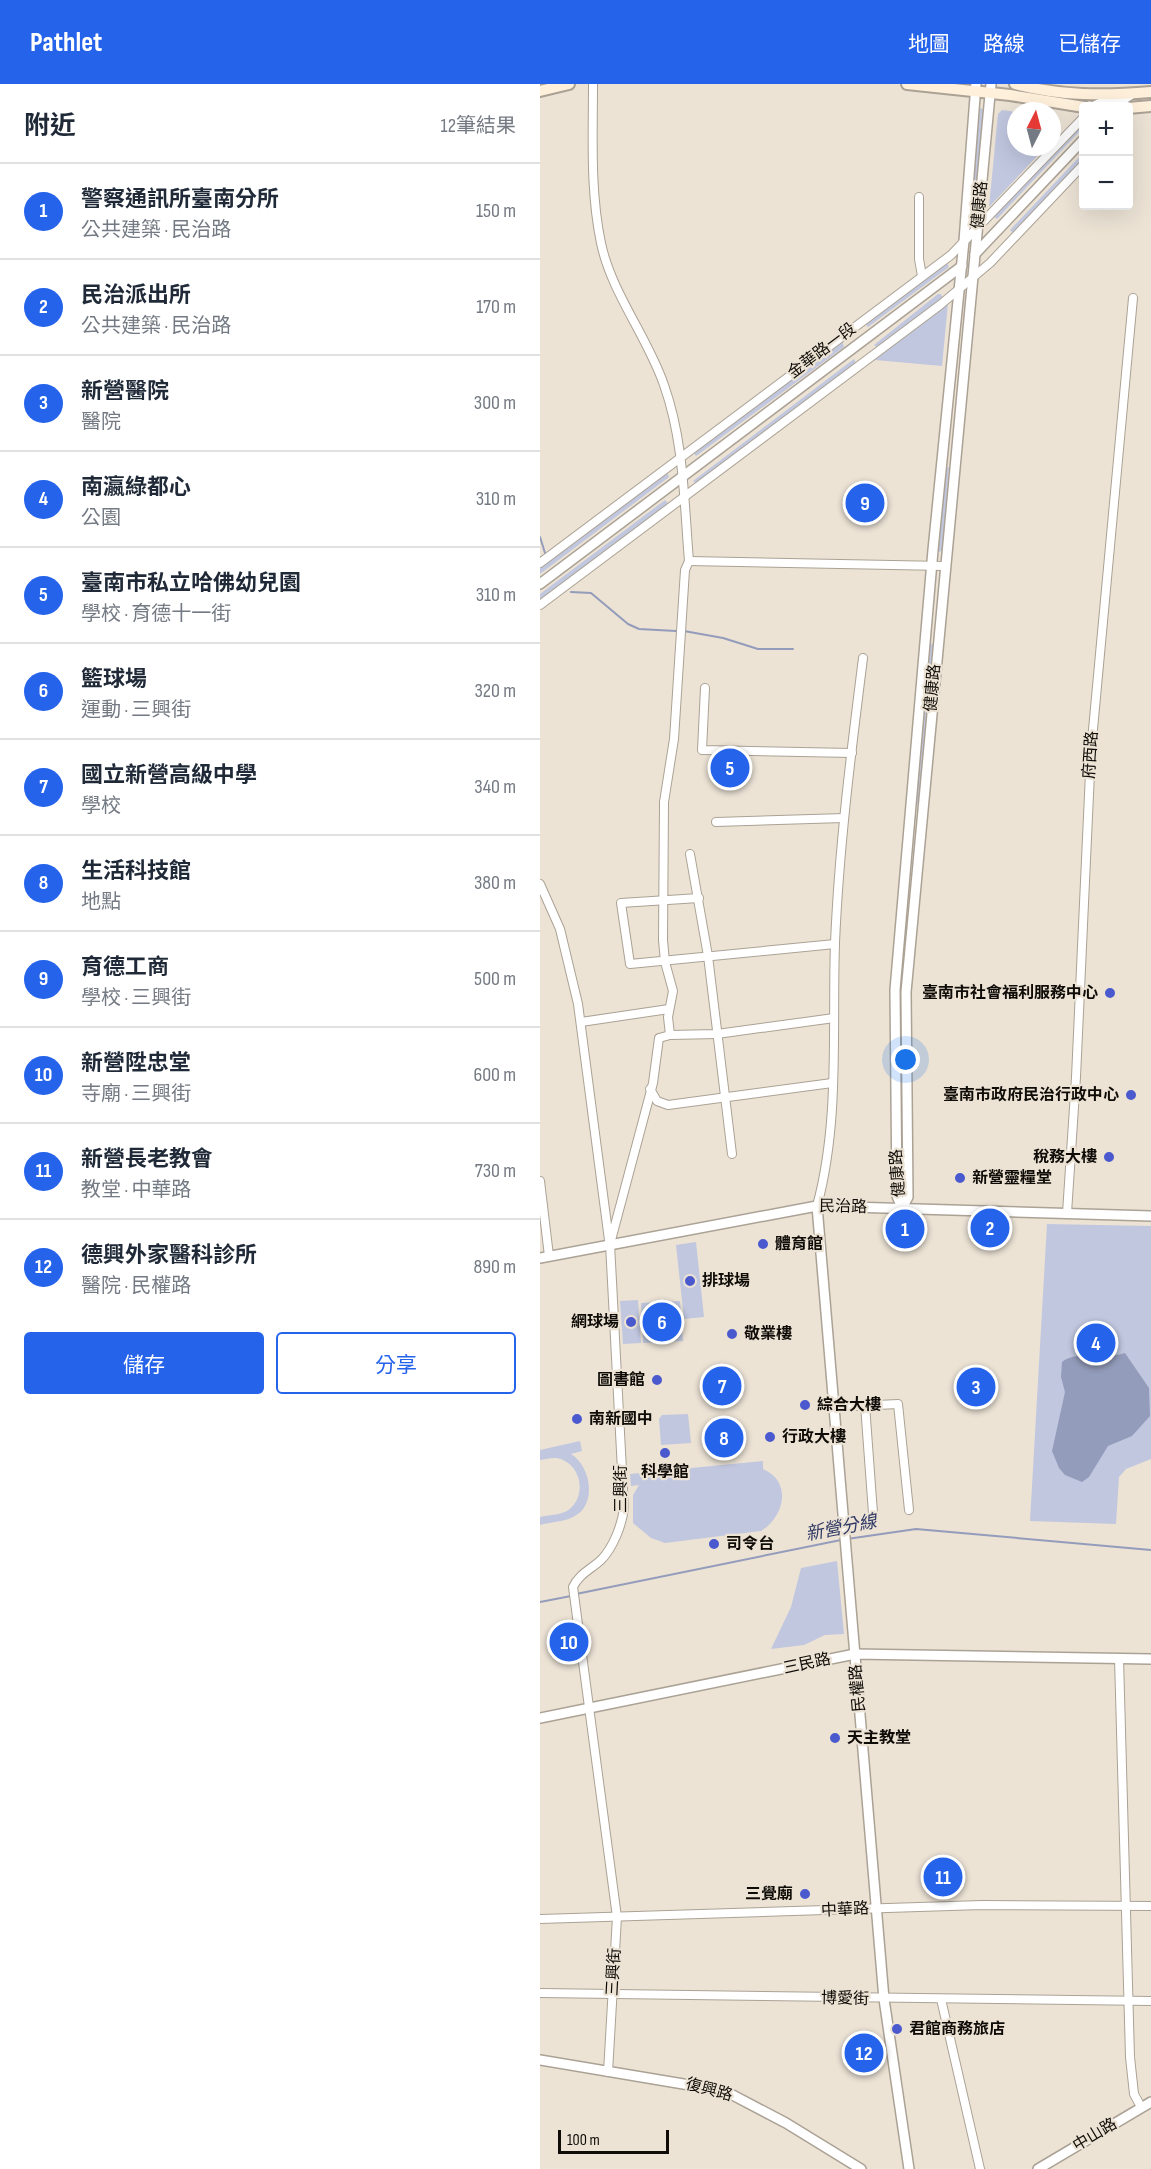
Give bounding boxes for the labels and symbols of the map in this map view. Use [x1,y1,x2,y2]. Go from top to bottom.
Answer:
north arrow [1007,102,1061,156]
street label: 健康路 [968,180,992,230]
street label: 金華路一段 [784,319,860,383]
pin: 9 [846,480,884,526]
street label: 健康路 [921,663,945,713]
street label: 府西路 [1080,730,1102,780]
pin: 5 [710,746,750,790]
place label: 臺南市社會福利服務中心 [922,983,1098,1003]
marker: 臺南市社會福利服務中心 [1103,986,1117,1000]
your location [891,1045,920,1074]
place label: 臺南市政府民治行政中心 [943,1086,1119,1105]
marker: 臺南市政府民治行政中心 [1124,1088,1138,1102]
street label: 健康路 [887,1148,909,1198]
place label: 稅務大樓 [1033,1148,1097,1167]
marker: 稅務大樓 [1102,1150,1116,1164]
place label: 新營靈糧堂 [972,1169,1052,1188]
marker: 新營靈糧堂 [953,1171,967,1185]
street label: 民治路 [819,1197,867,1217]
pin: 1 [886,1206,925,1252]
pin: 2 [970,1206,1010,1250]
place label: 體育館 [775,1235,823,1254]
marker: 體育館 [756,1237,770,1251]
place label: 排球場 [702,1272,750,1291]
marker: 排球場 [683,1274,697,1288]
pin: 6 [642,1300,682,1344]
place label: 網球場 [571,1313,619,1332]
marker: 網球場 [624,1315,638,1329]
pin: 4 [1076,1320,1116,1366]
place label: 敬業樓 [744,1324,792,1344]
marker: 敬業樓 [725,1327,739,1341]
pin: 7 [702,1364,741,1408]
pin: 3 [956,1364,996,1410]
place label: 圖書館 [597,1371,645,1390]
marker: 圖書館 [650,1373,664,1387]
place label: 綜合大樓 [817,1396,881,1415]
marker: 綜合大樓 [798,1398,812,1412]
place label: 南新國中 [589,1410,653,1429]
marker: 南新國中 [570,1412,584,1426]
pin: 8 [704,1416,744,1460]
place label: 行政大樓 [782,1428,846,1447]
marker: 行政大樓 [763,1430,777,1444]
marker: 科學館 [658,1446,672,1460]
place label: 科學館 [641,1463,689,1482]
street label: 三興街 [612,1465,631,1513]
water label: 新營分線 [804,1510,880,1545]
place label: 司令台 [726,1535,774,1554]
marker: 司令台 [707,1537,721,1551]
pin: 10 [549,1620,588,1664]
street label: 三民路 [782,1650,832,1678]
street label: 民權路 [846,1663,870,1713]
place label: 天主教堂 [847,1729,911,1748]
marker: 天主教堂 [828,1731,842,1745]
pin: 11 [924,1854,962,1900]
place label: 三覺廟 [745,1885,793,1904]
marker: 三覺廟 [798,1887,812,1901]
street label: 中華路 [821,1899,869,1921]
street label: 三興街 [603,1948,625,1996]
street label: 博愛街 [821,1989,869,2009]
place label: 君館商務旅店 [909,2020,1005,2039]
marker: 君館商務旅店 [890,2022,904,2036]
pin: 12 [844,2030,884,2076]
street label: 復興路 [683,2075,735,2105]
street label: 中山路 [1070,2114,1120,2156]
scale bar [558,2127,669,2154]

